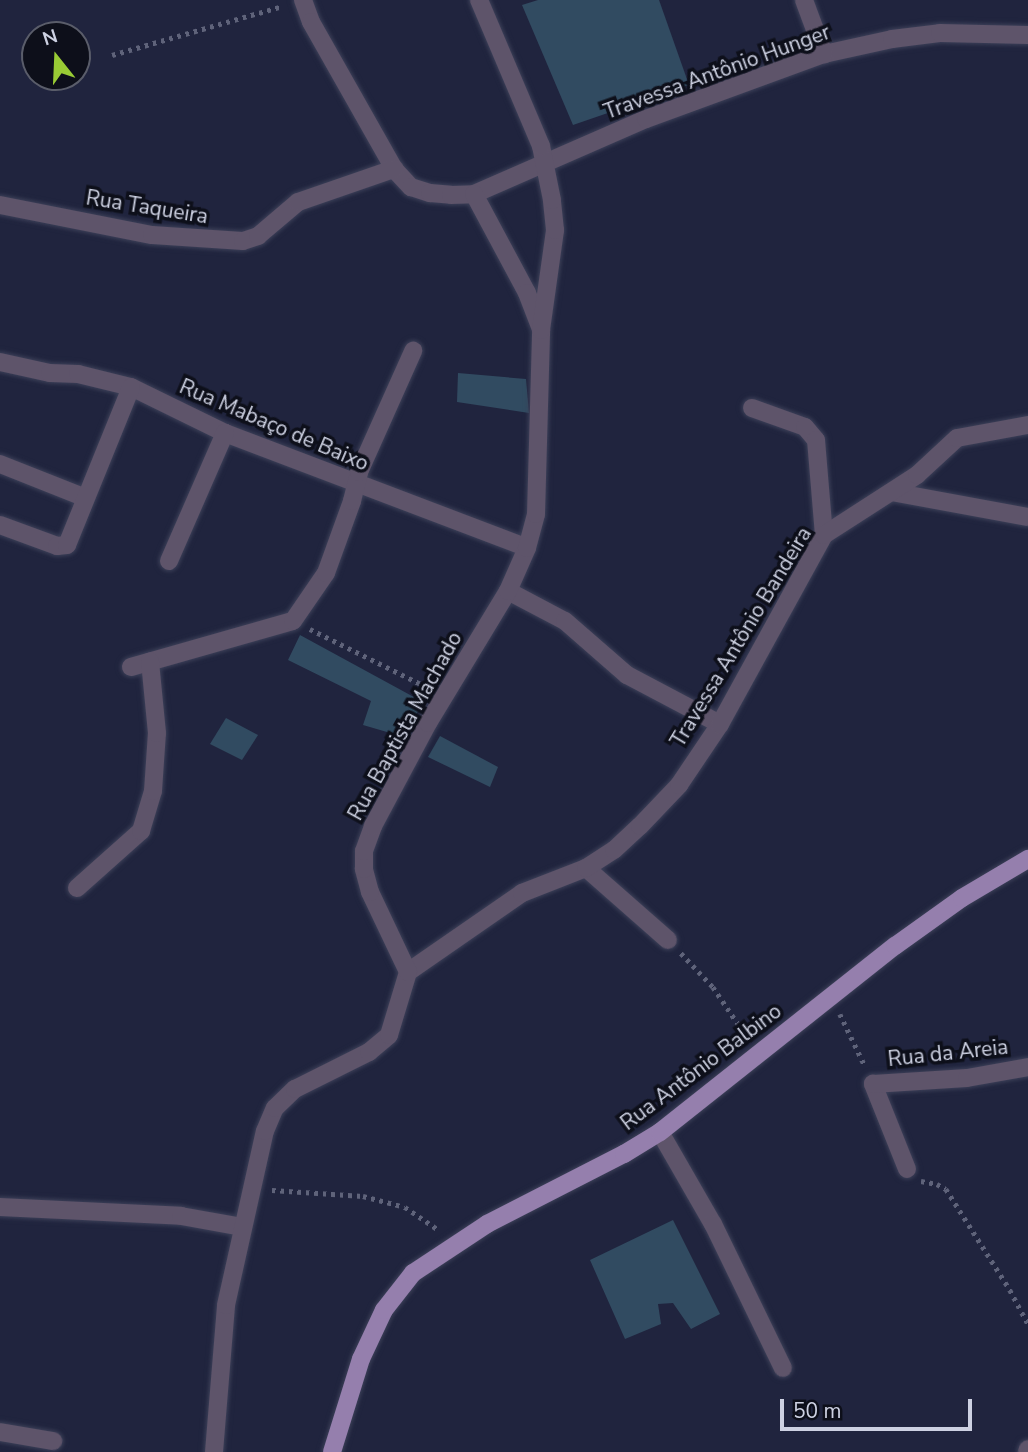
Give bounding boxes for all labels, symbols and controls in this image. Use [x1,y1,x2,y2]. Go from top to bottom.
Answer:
street label: Travessa Antônio Hunger [601,19,833,125]
north arrow [21,21,91,91]
text: N [39,23,61,52]
street label: Rua Taqueira [84,185,210,229]
street label: Rua Mabaço de Baixo [176,374,372,476]
street label: Travessa Antônio Bandeira [665,522,817,752]
street label: Rua Baptista Machado [343,627,467,825]
street label: Rua Antônio Balbino [616,998,786,1136]
street label: Rua da Areia [887,1034,1009,1072]
scale bar [783,1386,976,1430]
text: 50 m [793,1397,842,1425]

